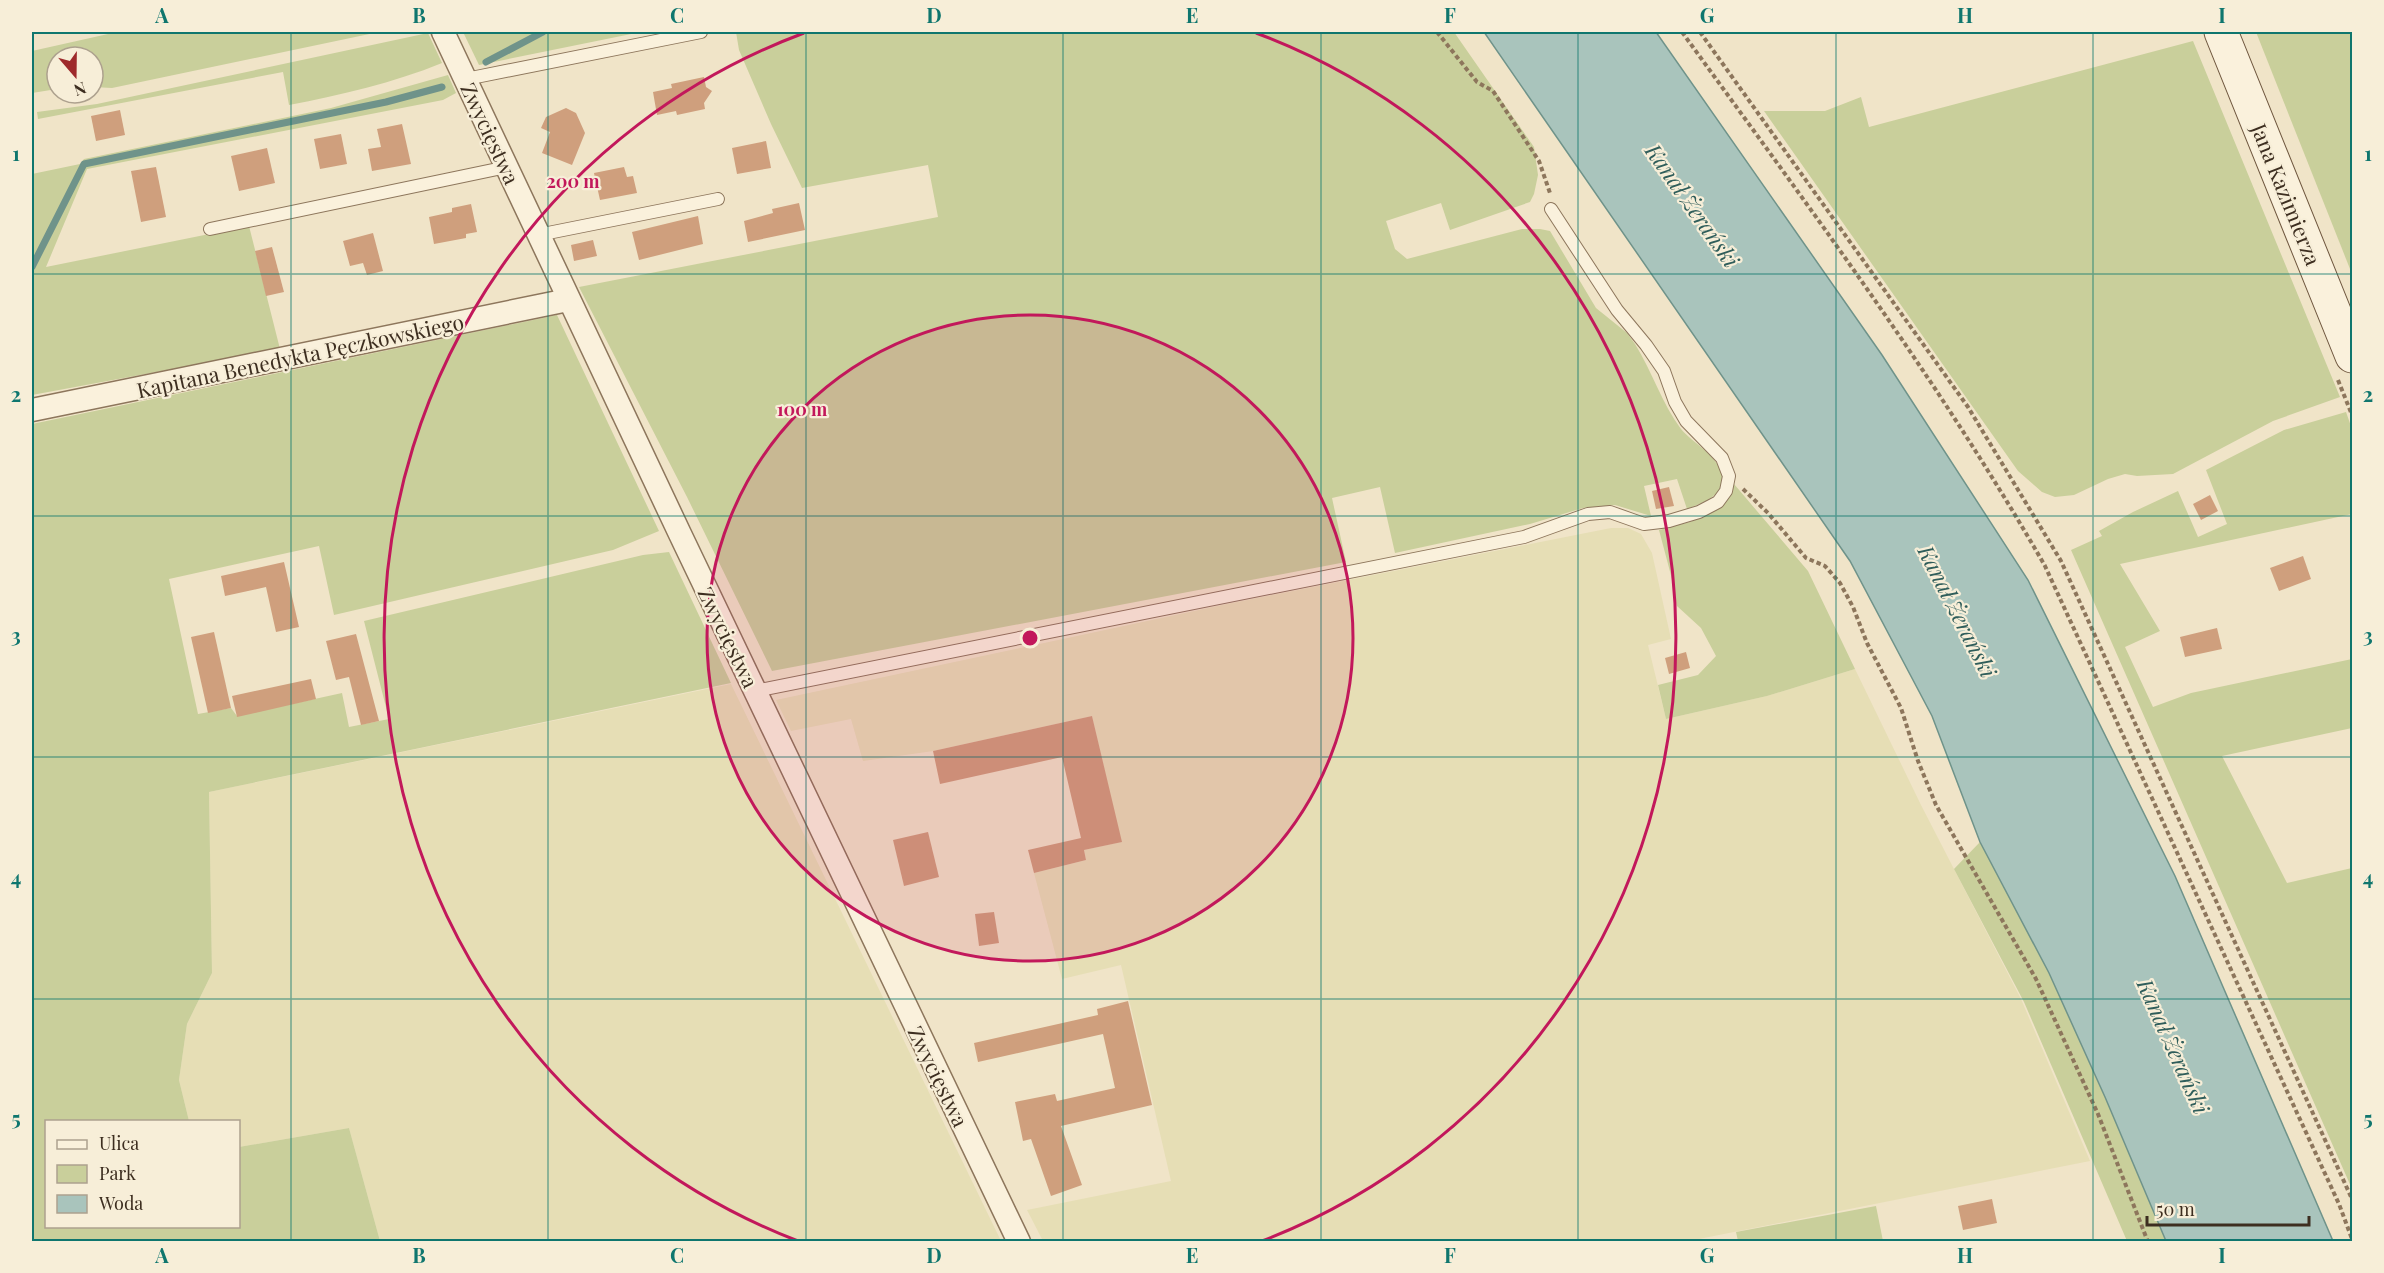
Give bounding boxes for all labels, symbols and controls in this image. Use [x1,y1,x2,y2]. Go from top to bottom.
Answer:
text: A [154,1,169,28]
text: B [412,1,426,28]
text: C [670,1,684,28]
text: D [926,1,942,28]
text: E [1186,1,1198,28]
text: F [1444,1,1456,28]
text: G [1700,1,1715,28]
text: H [1957,1,1973,28]
text: I [2218,1,2226,28]
north arrow [45,45,105,105]
text: N [71,78,89,102]
street label: Zwycięstwa [455,78,527,189]
street label: Jana Kazimierza [2245,118,2328,269]
water label: Kanał Żerański [1639,136,1747,273]
text: 1 [12,139,20,166]
text: 1 [2364,139,2372,166]
text: 200 m [546,169,600,193]
street label: Kapitana Benedykta Pęczkowskiego [134,307,466,403]
text: 2 [11,380,21,407]
text: 2 [2363,380,2373,407]
text: 100 m [777,397,828,421]
water label: Kanał Żerański [1911,539,2004,683]
street label: Zwycięstwa [693,582,766,693]
text: 3 [11,621,21,648]
text: 3 [2363,621,2373,648]
centre of rings [1020,628,1040,648]
text: 4 [11,863,21,890]
text: 4 [2363,863,2373,890]
water label: Kanał Żerański [2130,973,2217,1119]
street label: Zwycięstwa [903,1021,976,1132]
text: 5 [11,1104,21,1131]
text: 5 [2363,1104,2373,1131]
legend [45,1120,240,1228]
text: Ulica [99,1131,139,1155]
text: Park [99,1161,136,1185]
scale bar [2147,1189,2309,1227]
text: Woda [98,1191,143,1215]
text: 50 m [2156,1197,2195,1221]
text: A [154,1241,169,1268]
text: B [412,1241,426,1268]
text: C [670,1241,684,1268]
text: D [926,1241,942,1268]
text: E [1186,1241,1198,1268]
text: F [1444,1241,1456,1268]
text: G [1700,1241,1715,1268]
text: H [1957,1241,1973,1268]
text: I [2218,1241,2226,1268]

